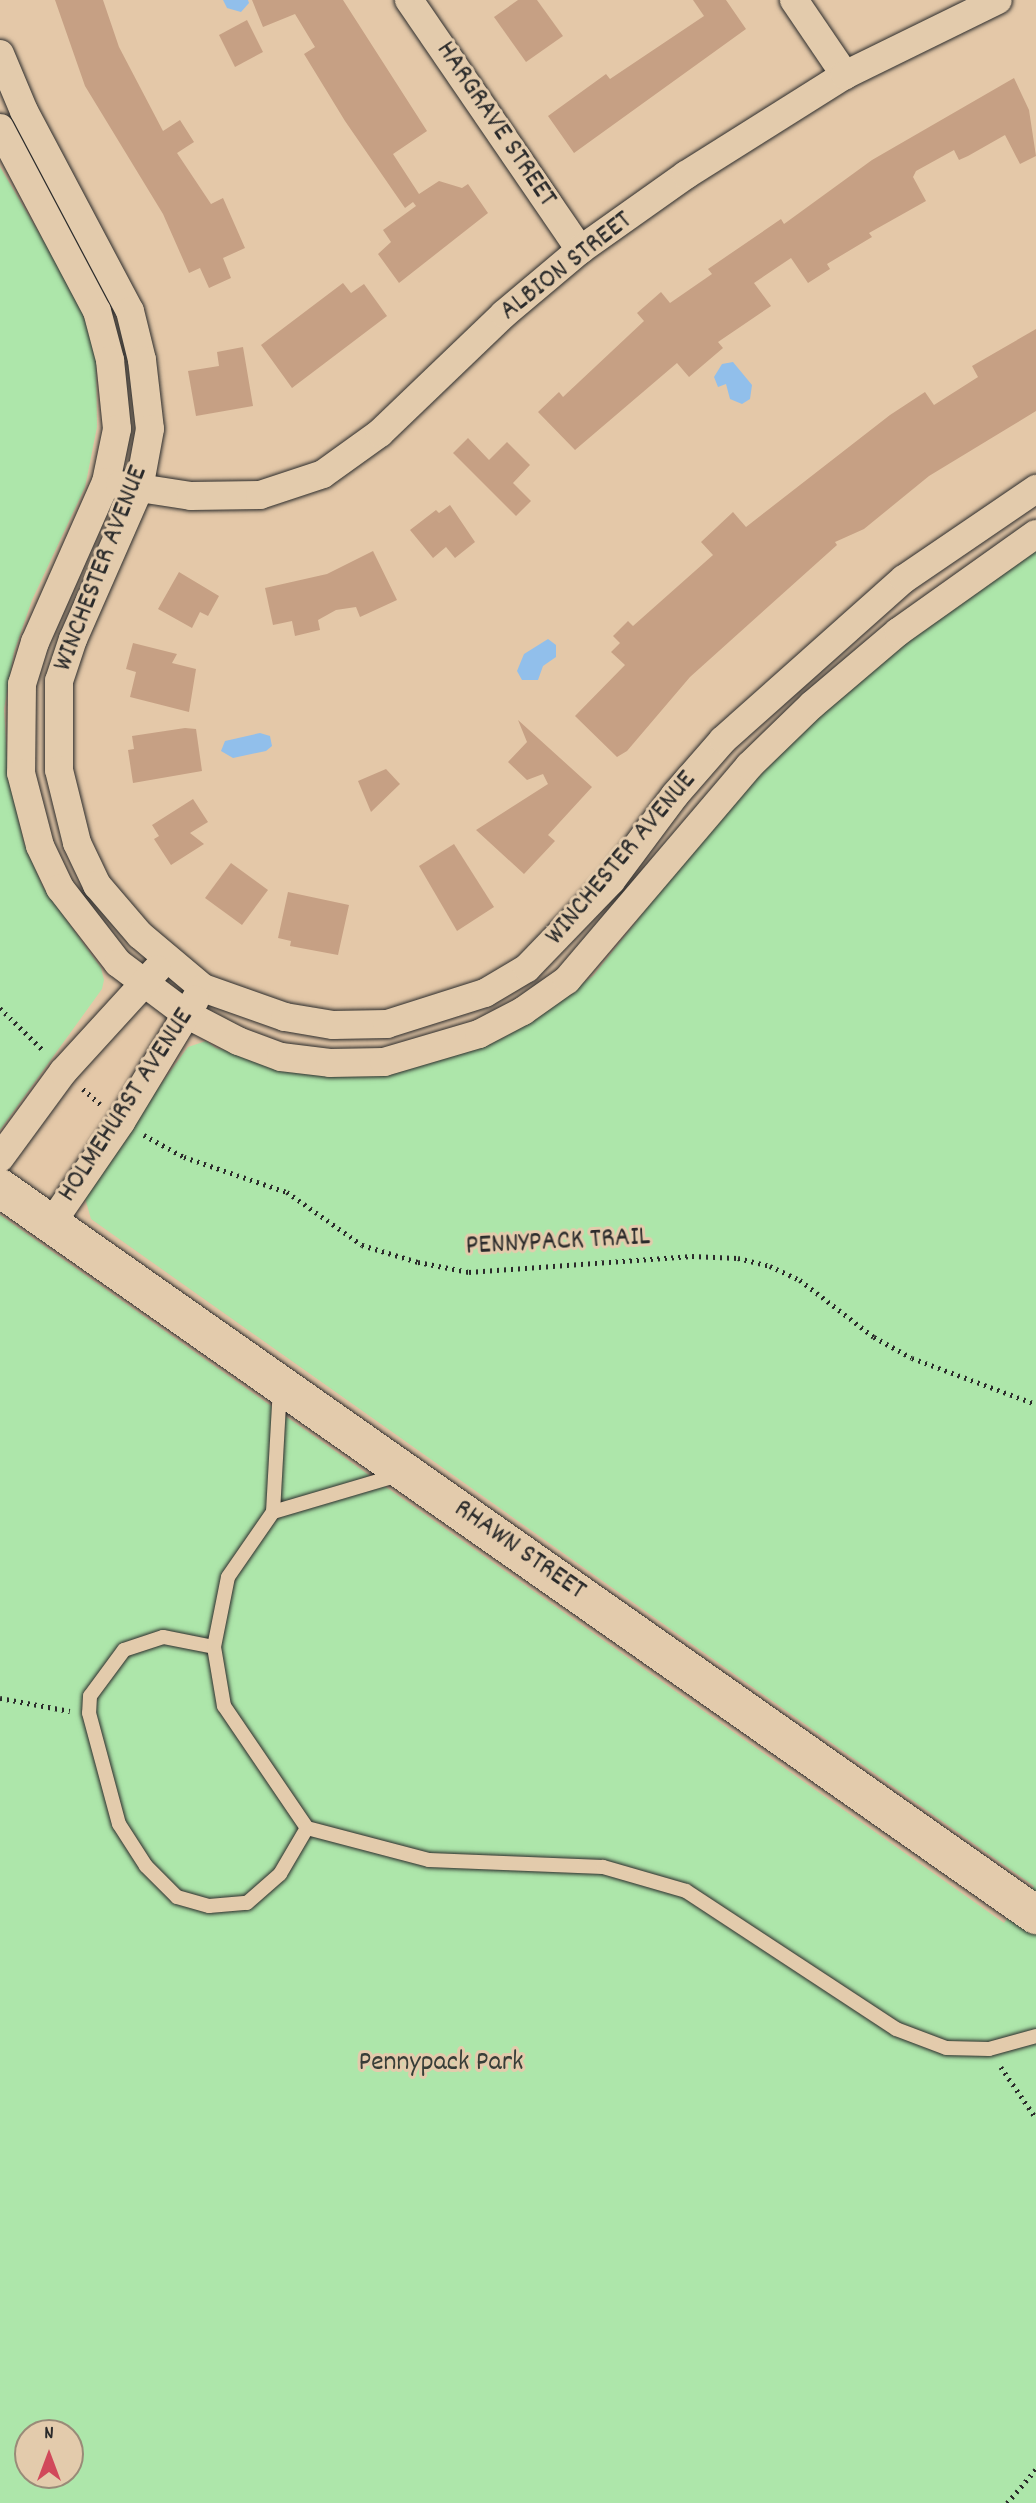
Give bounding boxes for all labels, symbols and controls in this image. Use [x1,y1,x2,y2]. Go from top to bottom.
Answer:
street label: HARGRAVE STREET [427,36,563,214]
street label: ALBION STREET [494,205,640,329]
street label: WINCHESTER AVENUE [47,462,157,676]
street label: WINCHESTER AVENUE [539,765,705,953]
street label: HOLMEHURST AVENUE [52,1003,202,1209]
street label: PENNYPACK TRAIL [465,1221,651,1265]
street label: RHAWN STREET [447,1493,591,1609]
park label: Pennypack Park [358,2047,524,2081]
north arrow [14,2419,84,2489]
text: N [44,2421,54,2448]

